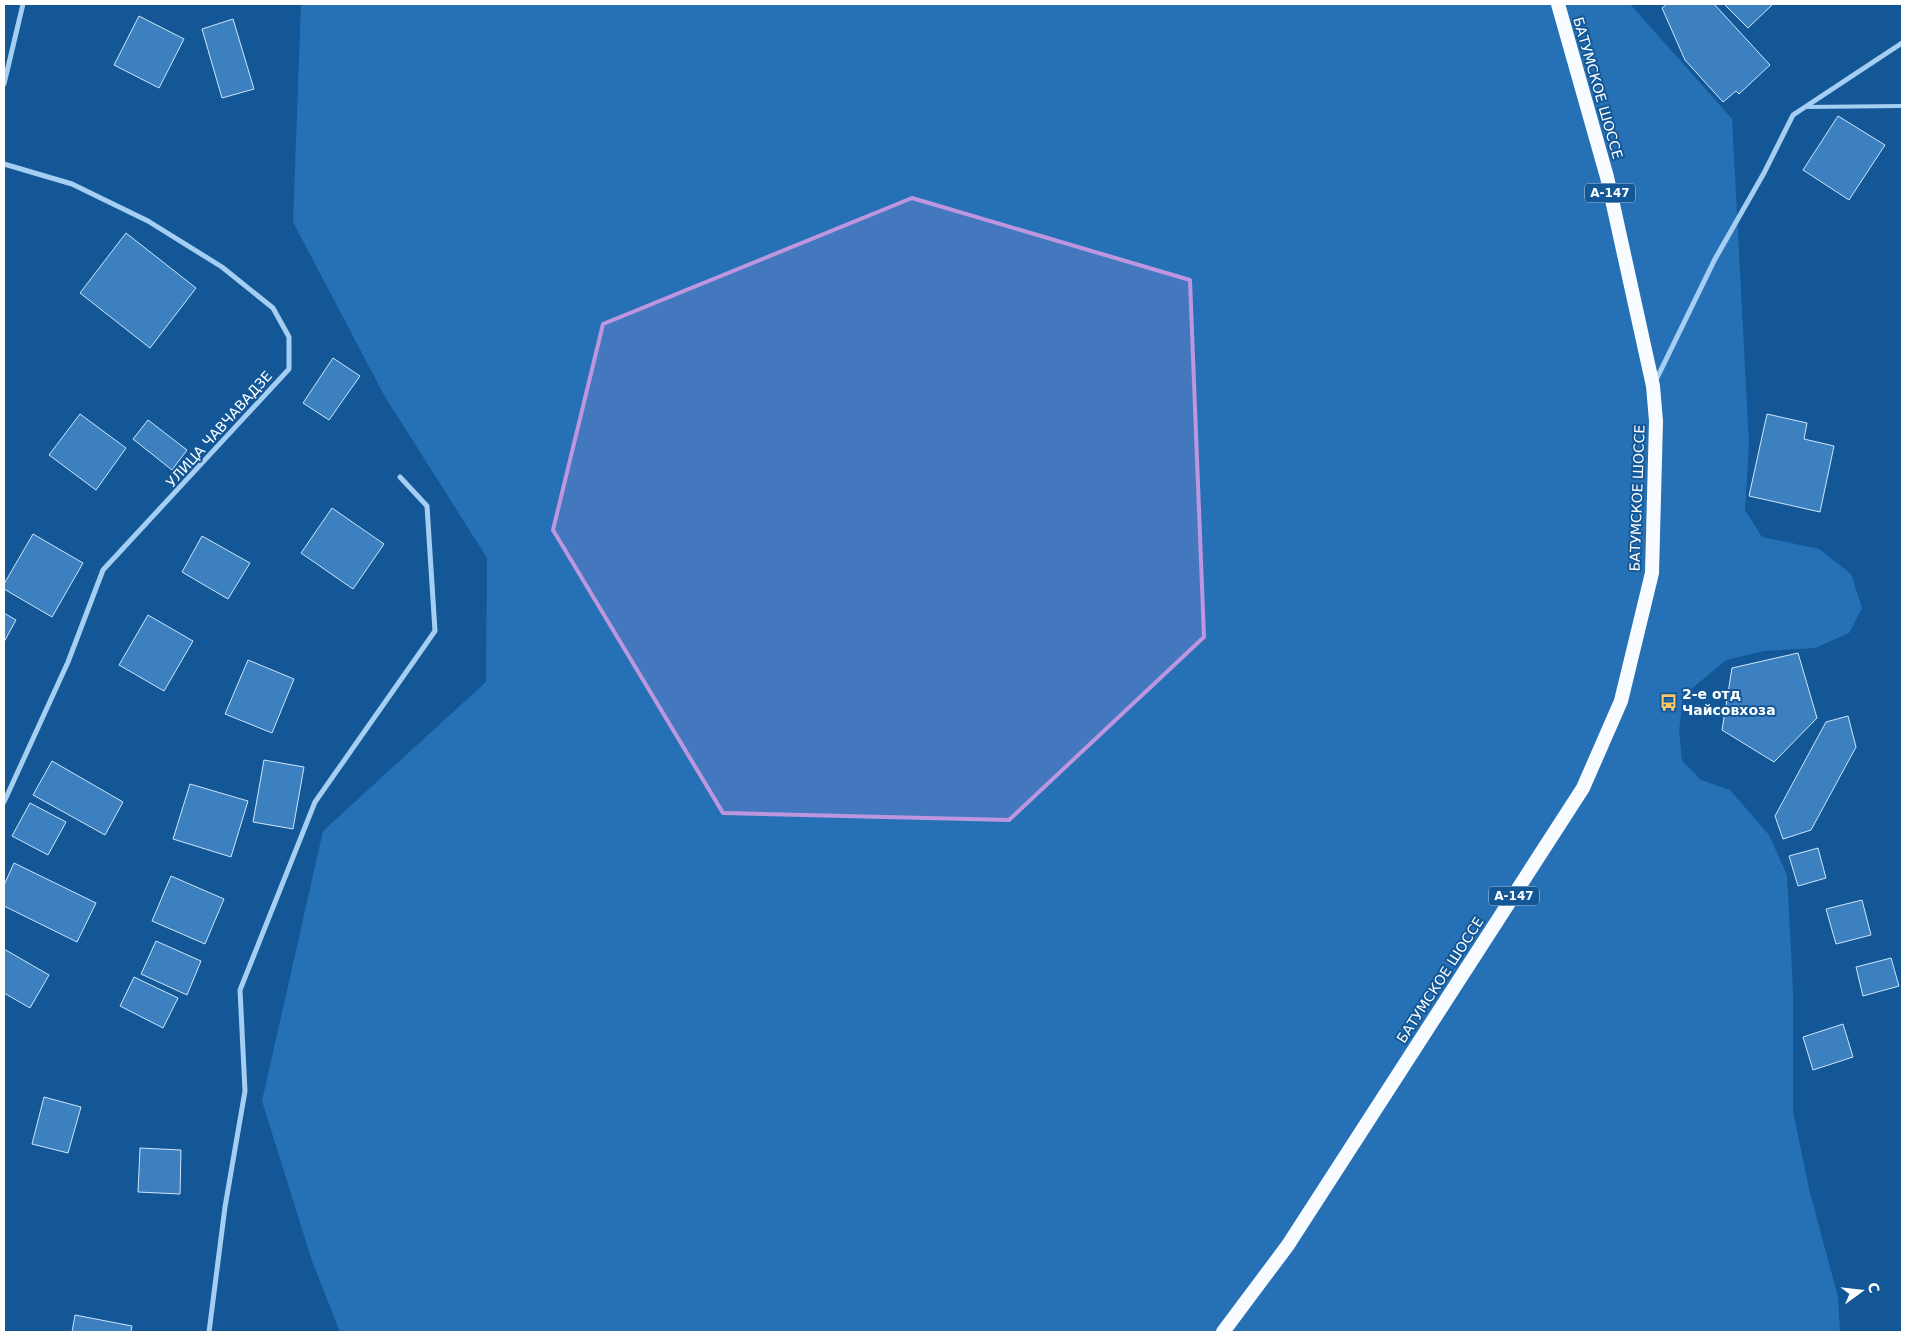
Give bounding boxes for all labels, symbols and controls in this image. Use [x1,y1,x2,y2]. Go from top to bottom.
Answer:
street label: БАТУМСКОЕ ШОССЕ [1570,15,1626,161]
road number: А-147 [1585,184,1635,202]
street label: УЛИЦА ЧАВЧАВАДЗЕ [163,368,275,490]
street label: БАТУМСКОЕ ШОССЕ [1626,424,1648,572]
place label: 2-е отд Чайсовхоза [1682,686,1776,718]
bus stop icon: 2-е отд Чайсовхоза [1658,692,1678,712]
road number: А-147 [1489,886,1539,906]
street label: БАТУМСКОЕ ШОССЕ [1393,914,1487,1046]
north arrow [1836,1266,1886,1316]
text: С [1864,1281,1883,1295]

